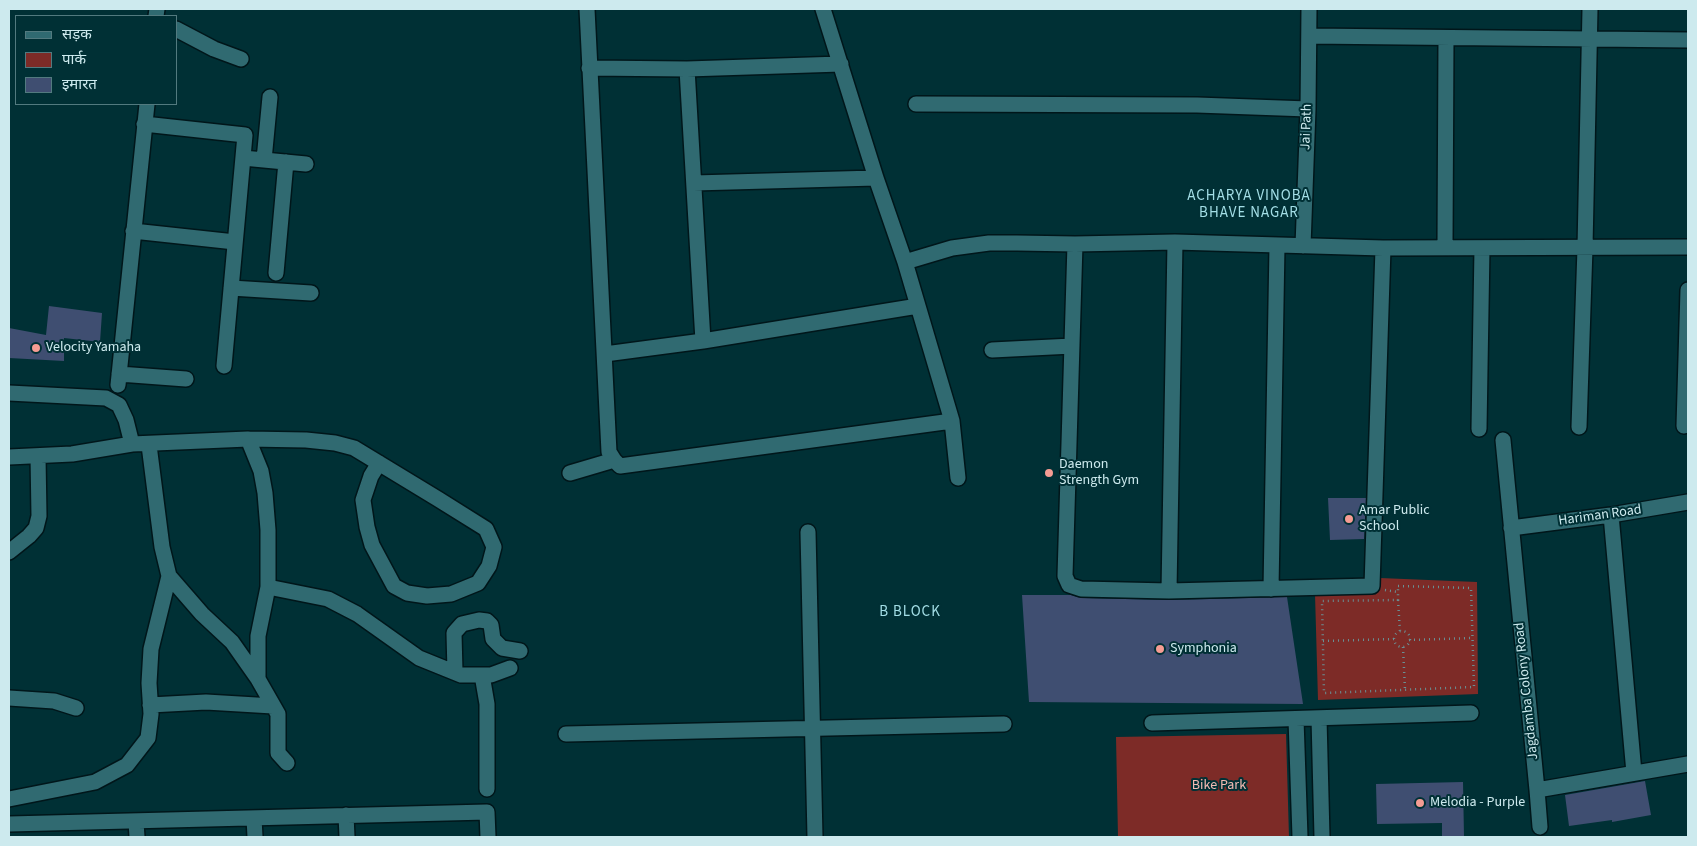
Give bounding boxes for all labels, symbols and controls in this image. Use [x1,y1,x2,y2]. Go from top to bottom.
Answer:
legend [15,15,178,105]
text: सड़क [62,24,92,45]
text: पार्क [62,49,86,70]
text: इमारत [62,74,97,95]
street label: Jai Path [1298,103,1316,151]
district label: ACHARYA VINOBA BHAVE NAGAR [1186,188,1312,223]
place label: Velocity Yamaha [46,340,141,356]
marker: Velocity Yamaha [30,342,42,354]
place label: Daemon Strength Gym [1059,457,1139,490]
marker: Daemon Strength Gym [1043,467,1055,479]
street label: Hariman Road [1557,502,1643,530]
place label: Amar Public School [1359,503,1430,536]
marker: Amar Public School [1343,513,1355,525]
district label: B BLOCK [878,604,942,622]
street label: Jagdamba Colony Road [1511,621,1543,761]
place label: Symphonia [1170,641,1237,657]
marker: Symphonia [1154,643,1166,655]
park label: Bike Park [1192,778,1246,794]
place label: Melodia - Purple [1430,795,1525,811]
marker: Melodia - Purple [1414,797,1426,809]

